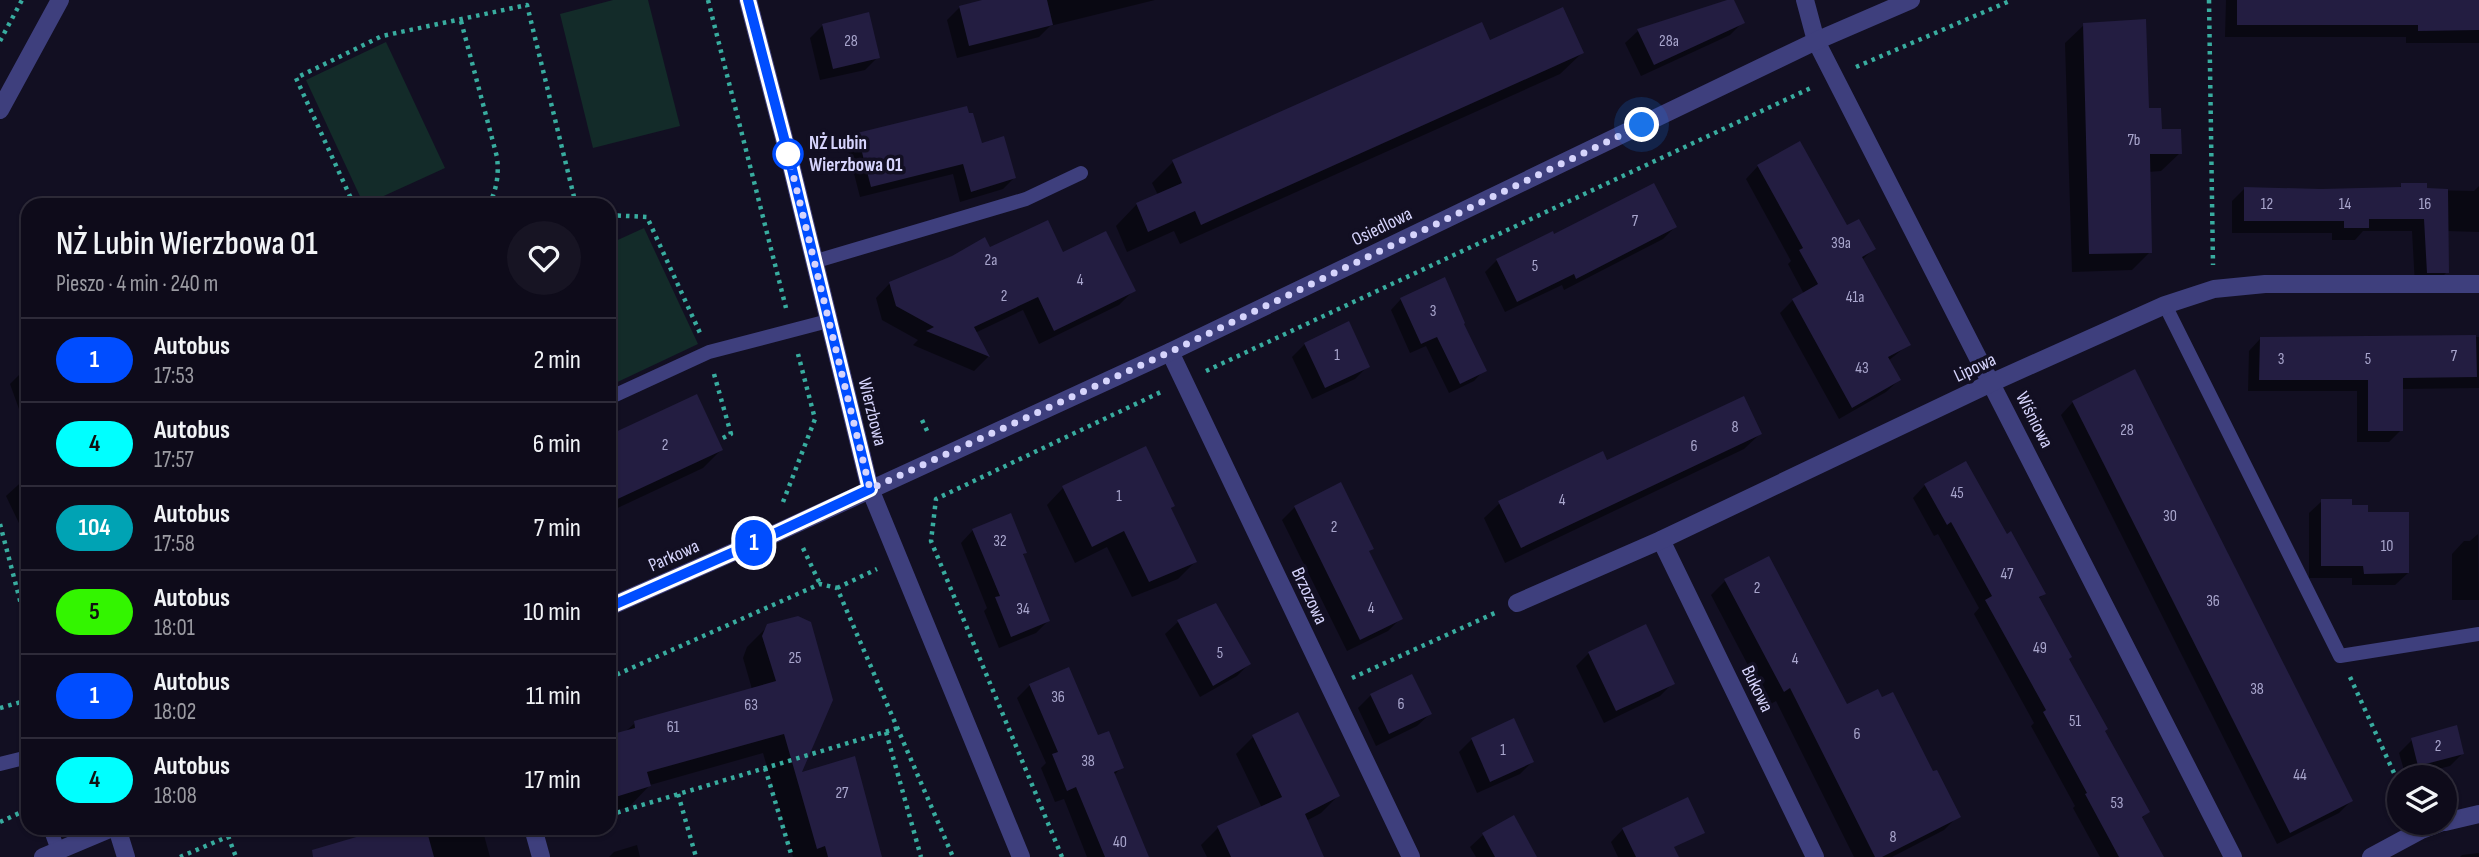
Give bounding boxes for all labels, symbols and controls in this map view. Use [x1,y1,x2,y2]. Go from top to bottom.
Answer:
house number: 28 [844,32,858,51]
house number: 28a [1659,32,1679,51]
your location [1624,107,1659,142]
house number: 7b [2127,131,2141,150]
place label: NŻ Lubin Wierzbowa 01 [809,132,903,177]
marker: NŻ Lubin Wierzbowa 01 [773,139,803,169]
house number: 12 [2261,195,2273,214]
house number: 14 [2339,195,2351,214]
house number: 16 [2419,195,2431,214]
street label: Osiedlowa [1348,203,1416,251]
house number: 7 [1632,212,1639,231]
button: heart [507,221,581,295]
text: NŻ Lubin Wierzbowa 01 [56,224,318,264]
house number: 39a [1831,234,1851,253]
house number: 2a [985,251,997,270]
house number: 5 [1532,257,1538,276]
text: Pieszo · 4 min · 240 m [56,270,218,298]
house number: 4 [1077,271,1084,290]
house number: 2 [1001,287,1007,306]
house number: 41a [1846,288,1864,307]
house number: 3 [1430,302,1436,321]
text: Autobus [154,331,230,362]
text: 1 [90,345,99,374]
text: 2 min [533,345,581,376]
house number: 1 [1334,346,1340,365]
house number: 7 [2451,347,2458,366]
street label: Lipowa [1950,348,2000,388]
house number: 3 [2278,350,2284,369]
house number: 5 [2365,350,2371,369]
house number: 43 [1855,359,1869,378]
text: 17:53 [154,362,194,390]
street label: Wierzbowa [852,376,892,448]
street label: Wiśniowa [2010,388,2058,452]
text: Autobus [154,415,230,446]
house number: 8 [1731,418,1739,437]
house number: 28 [2120,421,2134,440]
text: 4 [89,429,100,458]
text: 6 min [533,429,581,460]
house number: 2 [662,436,668,455]
house number: 6 [1690,437,1698,456]
text: 17:57 [154,446,194,474]
house number: 45 [1950,484,1964,503]
house number: 1 [1116,487,1122,506]
house number: 4 [1559,491,1566,510]
text: Autobus [154,499,230,530]
house number: 30 [2163,507,2177,526]
text: 104 [79,513,110,542]
text: 7 min [534,513,581,544]
house number: 2 [1331,518,1337,537]
line badge: 1 [731,520,777,566]
text: 1 [749,528,759,557]
text: 17:58 [154,530,195,558]
house number: 32 [993,532,1007,551]
street label: Parkowa [645,535,703,577]
house number: 10 [2381,537,2393,556]
street label: Brzozowa [1286,564,1332,628]
house number: 47 [2001,565,2014,584]
house number: 2 [1754,579,1760,598]
text: Autobus [154,583,230,614]
house number: 36 [2206,592,2220,611]
text: 5 [89,597,100,626]
text: 10 min [524,597,581,628]
house number: 4 [1368,599,1375,618]
house number: 34 [1016,600,1030,619]
text: 18:01 [154,614,195,642]
house number: 49 [2033,639,2047,658]
house number: 5 [1217,644,1223,663]
house number: 25 [788,649,802,668]
house number: 4 [1792,650,1799,669]
street label: Bukowa [1736,662,1778,716]
text: Autobus [154,667,230,698]
house number: 38 [2250,680,2264,699]
text: 1 [90,681,99,710]
text: 11 min [526,681,581,712]
house number: 36 [1051,688,1065,707]
house number: 6 [1397,695,1405,714]
house number: 63 [744,696,758,715]
text: 18:02 [154,698,196,726]
house number: 51 [2069,712,2081,731]
house number: 61 [667,718,680,737]
house number: 6 [1853,725,1861,744]
house number: 2 [2435,737,2441,756]
house number: 1 [1500,741,1506,760]
text: Autobus [154,751,230,782]
house number: 38 [1081,752,1095,771]
text: 4 [89,765,100,794]
text: 17 min [525,765,581,796]
map controls [2387,765,2457,835]
button: layers [2387,765,2457,835]
house number: 44 [2293,766,2307,785]
text: 18:08 [154,782,197,810]
house number: 27 [835,784,849,803]
house number: 53 [2110,794,2124,813]
house number: 8 [1889,828,1897,847]
house number: 40 [1113,833,1127,852]

